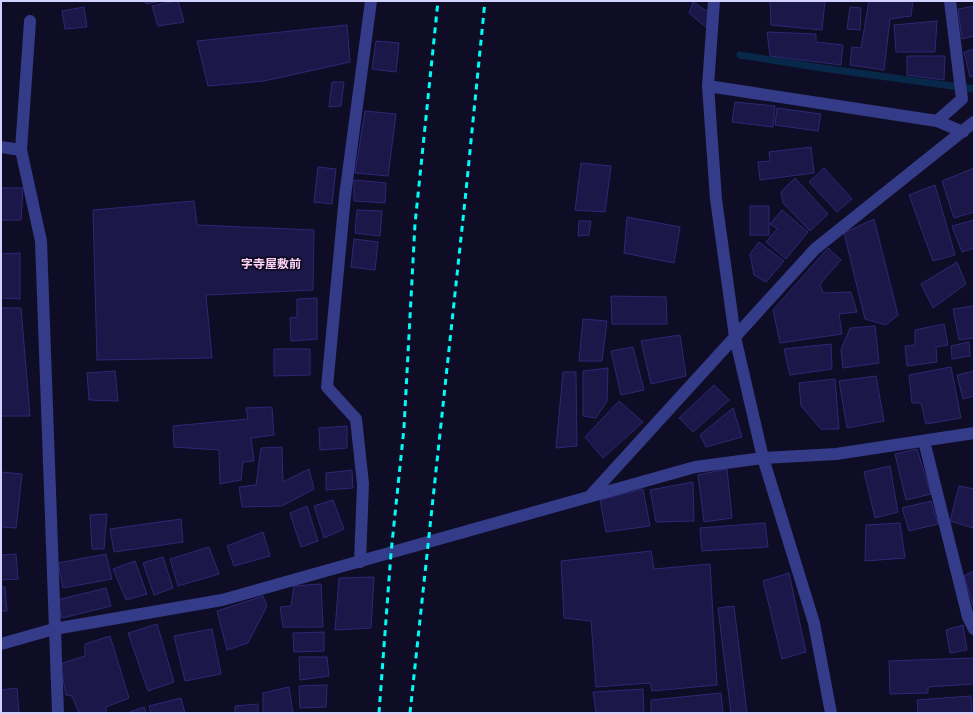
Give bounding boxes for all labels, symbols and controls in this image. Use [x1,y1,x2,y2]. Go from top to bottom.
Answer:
district label: 字寺屋敷前 [241,257,301,271]

